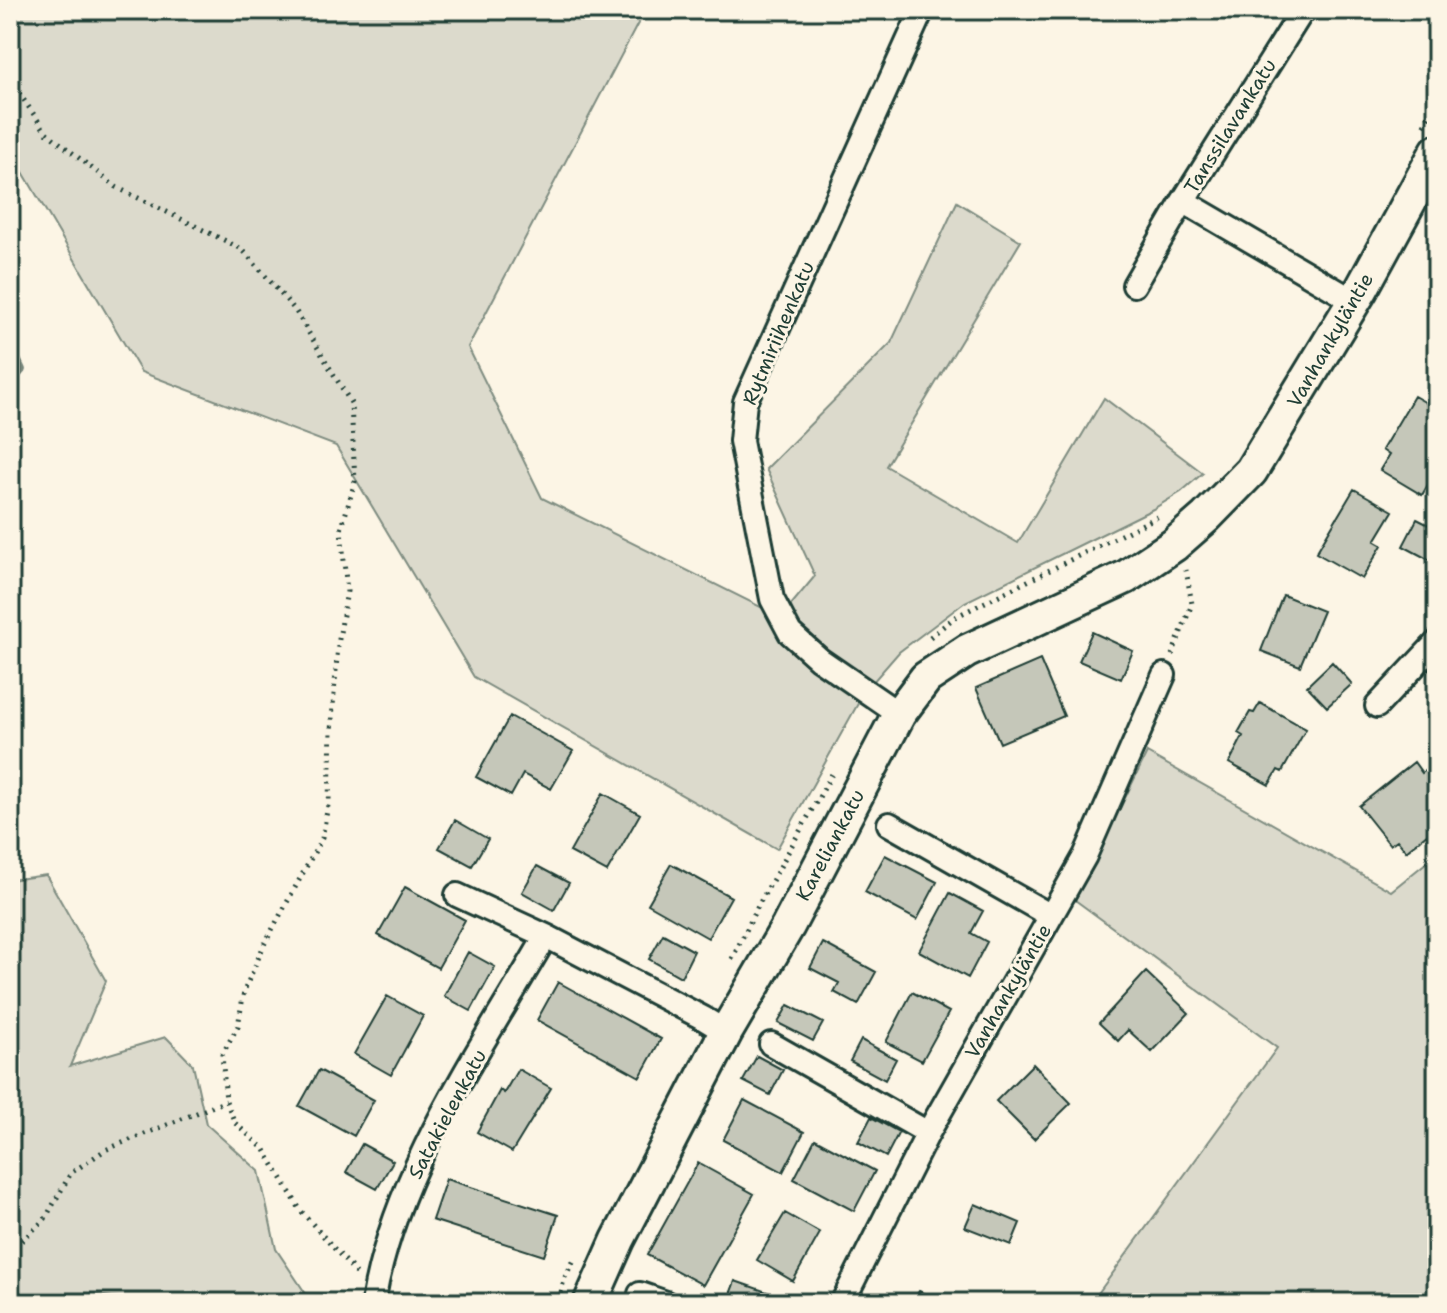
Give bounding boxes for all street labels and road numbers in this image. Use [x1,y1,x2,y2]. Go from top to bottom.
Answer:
street label: Tanssilavankatu [1178,54,1282,198]
street label: Rytmiriihenkatu [736,257,820,409]
street label: Vanhankyläntie [1281,268,1379,412]
street label: Kareliankatu [790,785,870,905]
street label: Vanhankyläntie [959,919,1057,1063]
street label: Satakielenkatu [402,1045,492,1183]

